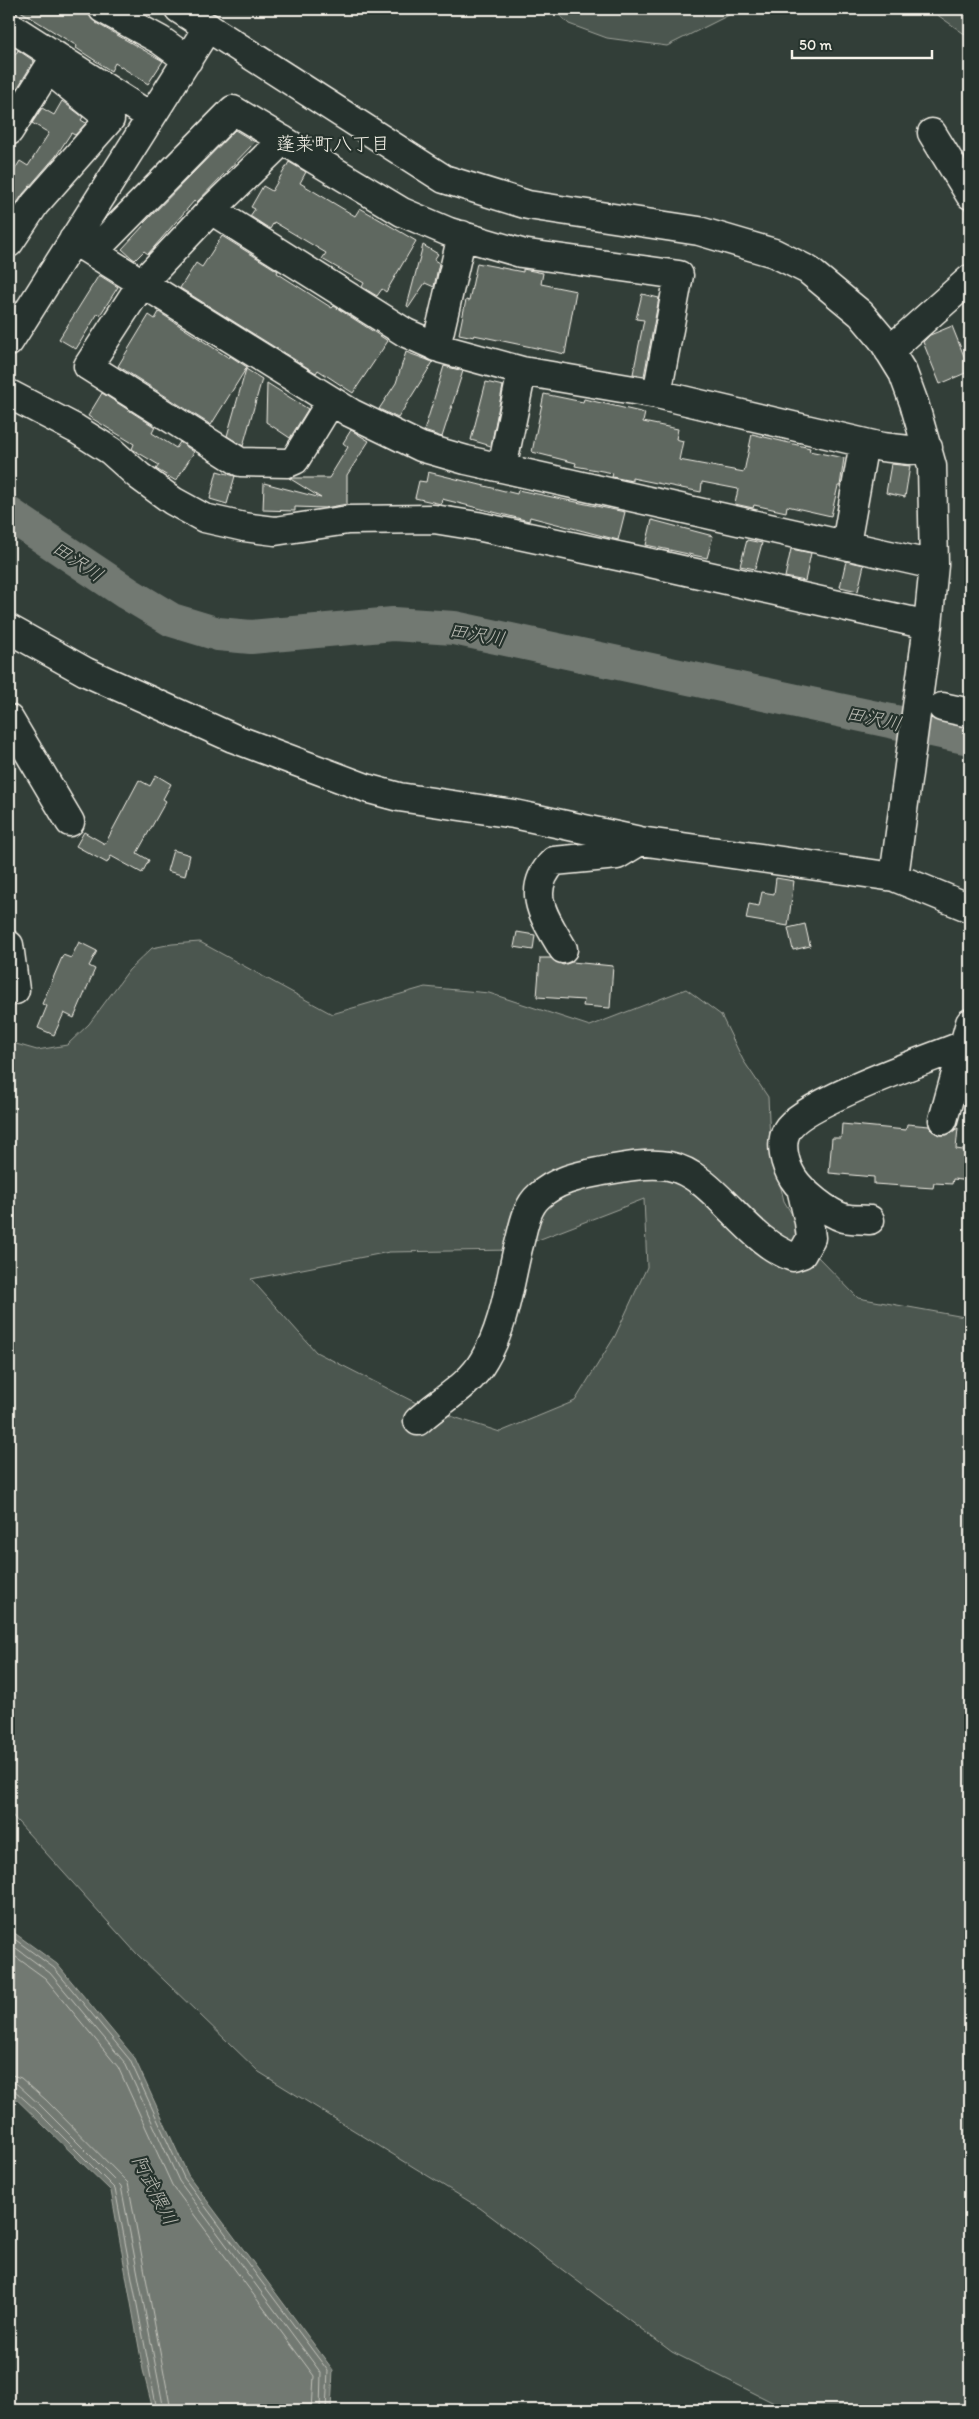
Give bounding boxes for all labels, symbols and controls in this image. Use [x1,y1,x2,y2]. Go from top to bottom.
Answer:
scale bar [792,28,932,60]
text: 50 m [799,36,832,54]
district label: 蓬莱町八丁目 [276,132,390,155]
water label: 田沢川 [48,536,108,587]
water label: 田沢川 [447,618,507,651]
water label: 田沢川 [844,701,904,736]
water label: 阿武隈川 [127,2151,182,2229]

